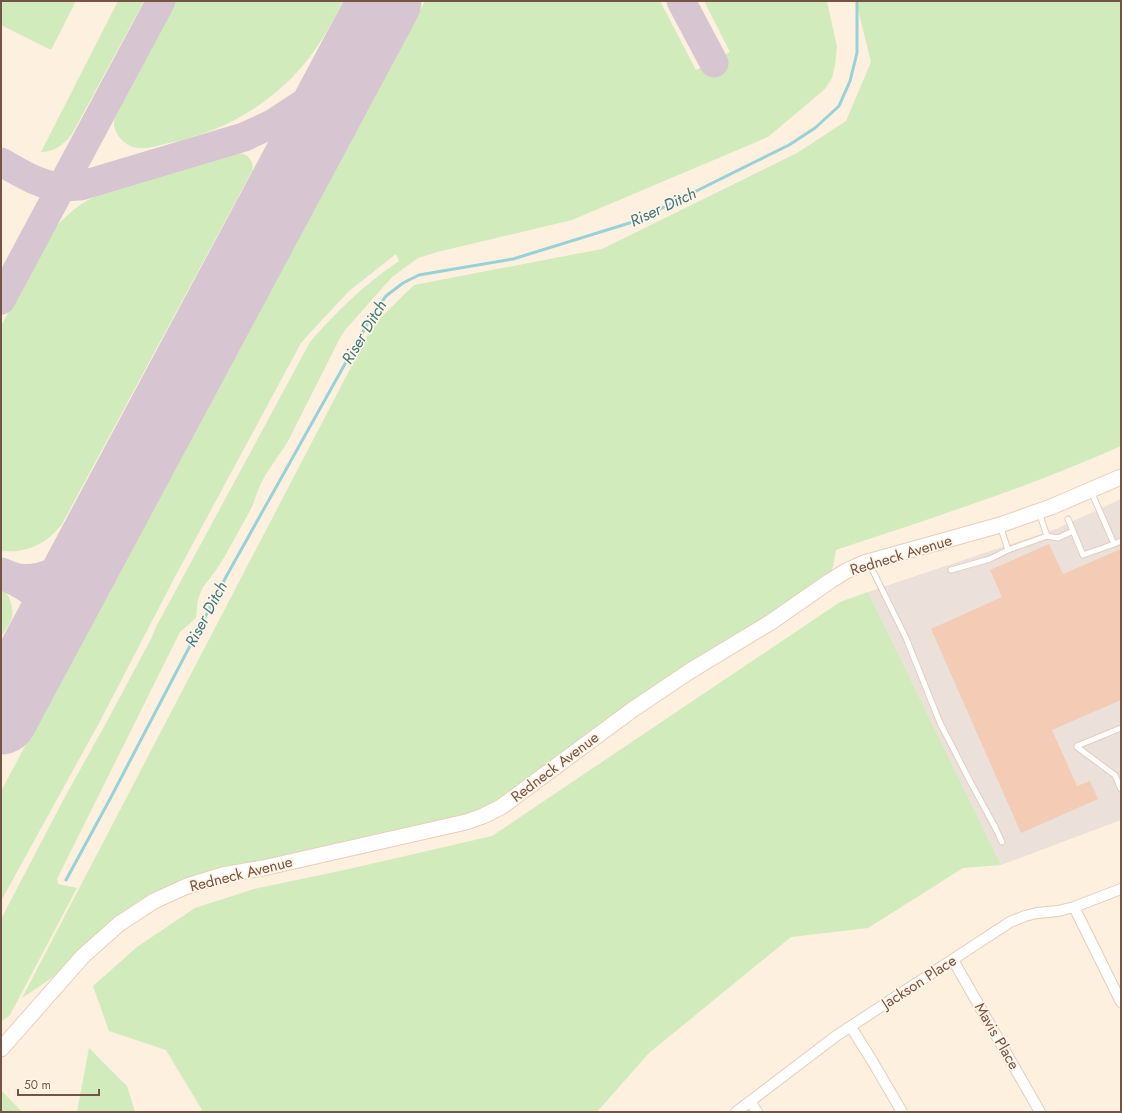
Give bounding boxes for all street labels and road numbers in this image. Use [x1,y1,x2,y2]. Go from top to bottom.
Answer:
street label: Redneck Avenue [847,529,955,581]
street label: Redneck Avenue [506,726,604,807]
street label: Redneck Avenue [187,851,295,897]
street label: Jackson Place [876,949,961,1015]
street label: Mavis Place [969,998,1025,1074]

